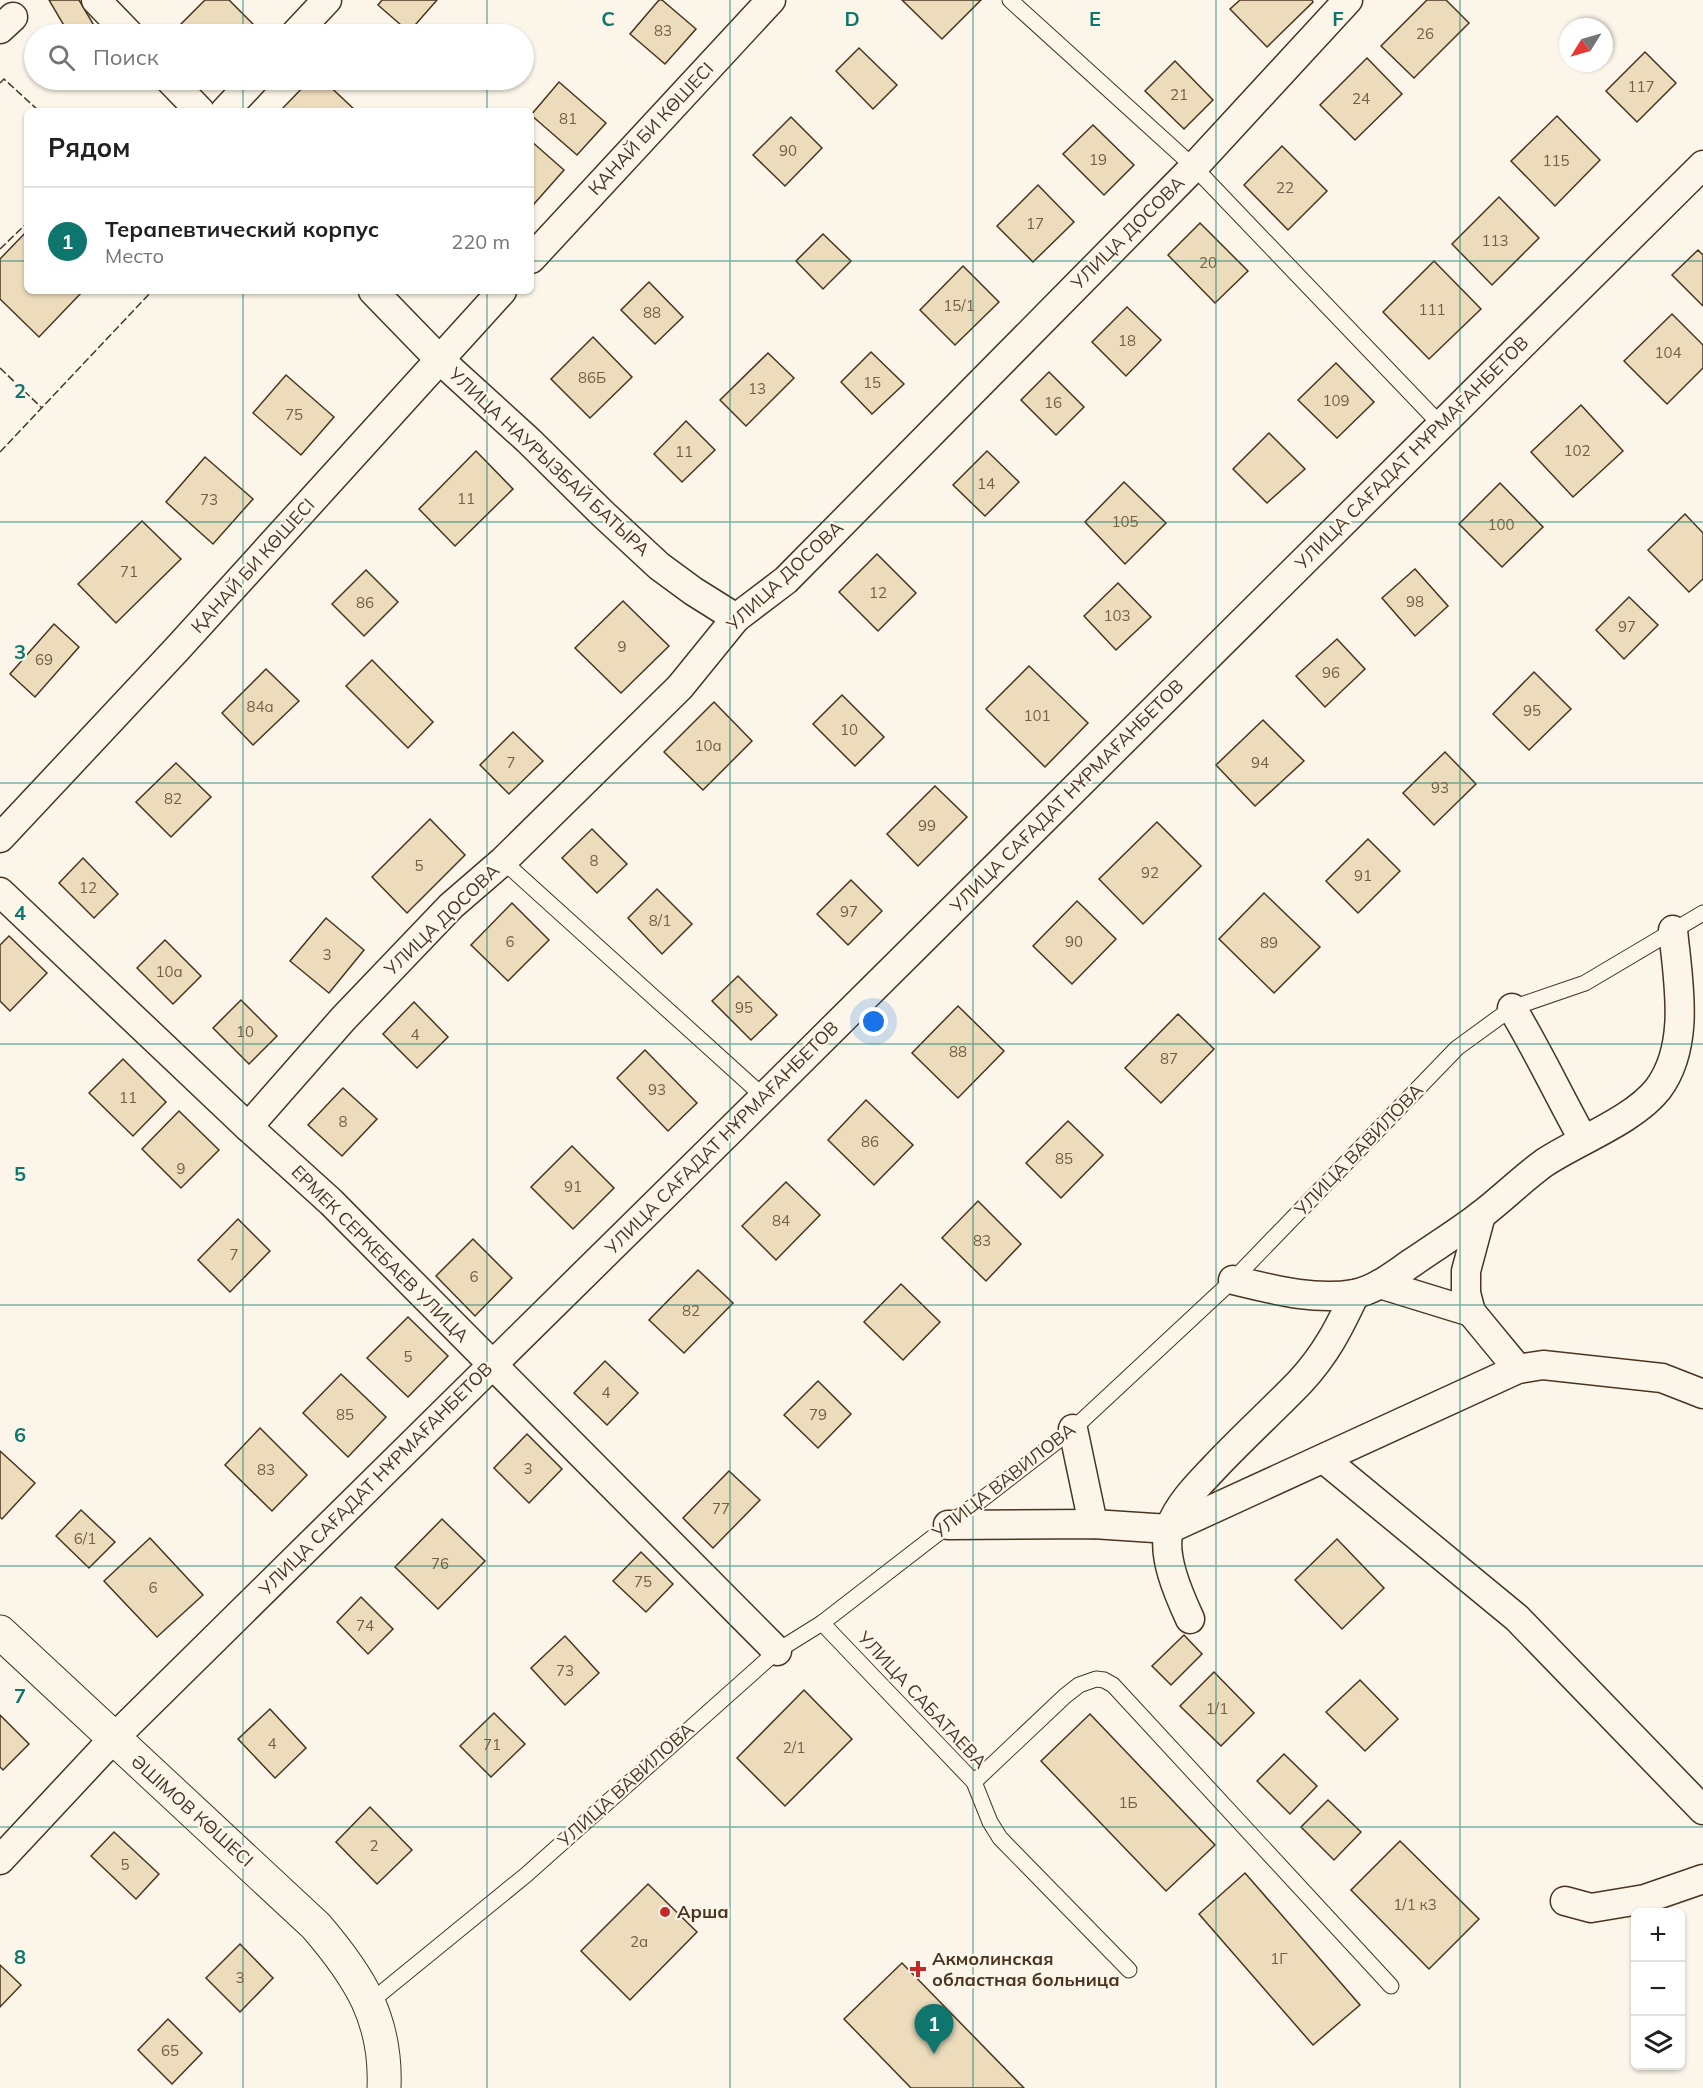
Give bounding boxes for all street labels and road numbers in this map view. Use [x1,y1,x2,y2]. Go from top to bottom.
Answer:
street label: ҚАНАЙ БИ КӨШЕСІ [583,57,718,200]
street label: УЛИЦА ДОСОВА [1065,171,1189,295]
street label: УЛИЦА САҒАДАТ НҰРМАҒАНБЕТОВ [1289,331,1533,575]
street label: УЛИЦА НАУРЫЗБАЙ БАТЫРА [443,362,655,561]
street label: ҚАНАЙ БИ КӨШЕСІ [186,493,319,638]
street label: УЛИЦА ДОСОВА [721,516,848,636]
street label: УЛИЦА САҒАДАТ НҰРМАҒАНБЕТОВ [944,674,1188,918]
street label: УЛИЦА ДОСОВА [379,859,504,981]
street label: УЛИЦА САҒАДАТ НҰРМАҒАНБЕТОВ [599,1016,843,1260]
street label: УЛИЦА ВАВИЛОВА [1289,1079,1428,1221]
street label: ЕРМЕК СЕРКЕБАЕВ УЛИЦА [287,1160,474,1347]
street label: УЛИЦА САҒАДАТ НҰРМАҒАНБЕТОВ [253,1357,497,1601]
street label: УЛИЦА ВАВИЛОВА [927,1418,1080,1544]
street label: УЛИЦА САБАТАЕВА [852,1626,992,1773]
street label: УЛИЦА ВАВИЛОВА [552,1717,699,1853]
street label: ӘШІМОВ КӨШЕСІ [126,1750,258,1872]

